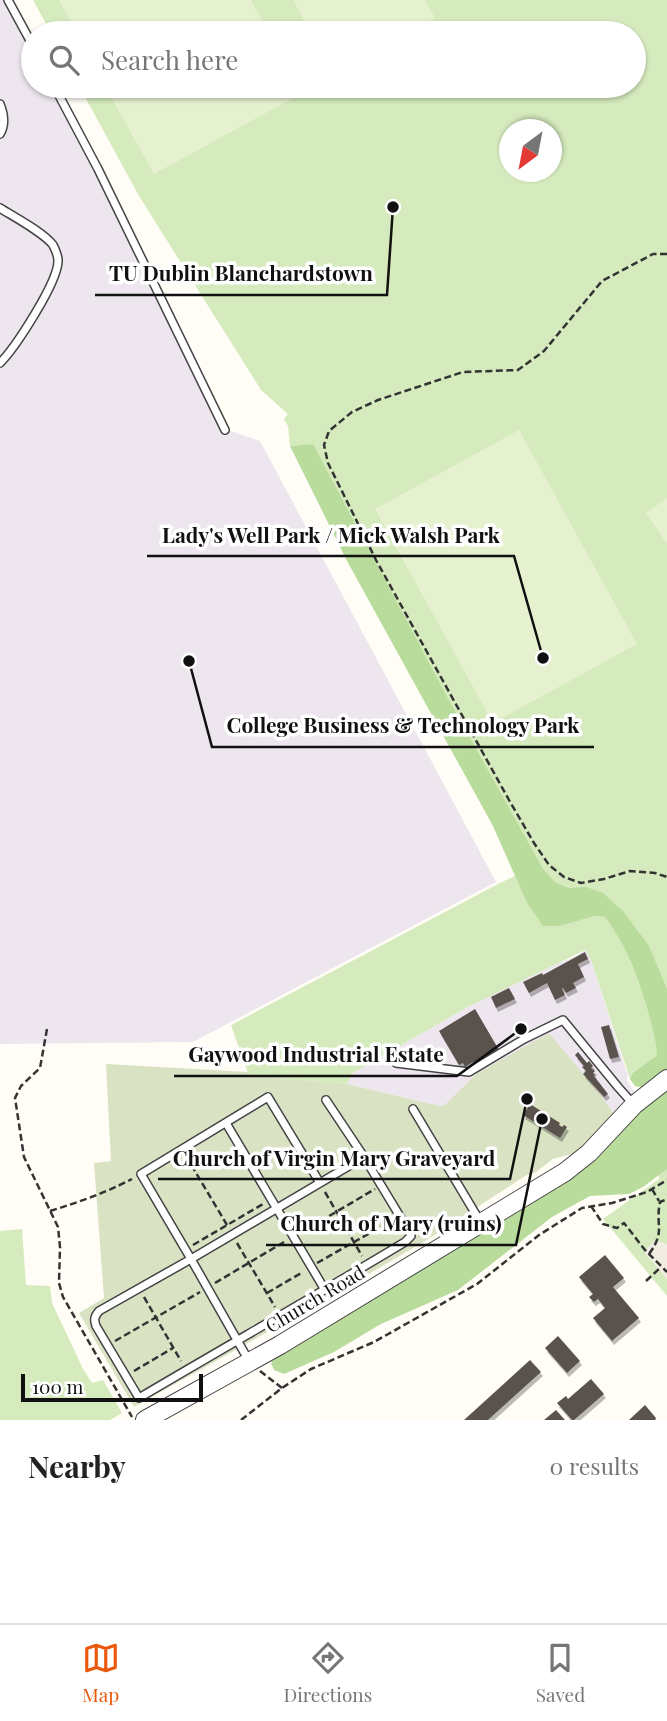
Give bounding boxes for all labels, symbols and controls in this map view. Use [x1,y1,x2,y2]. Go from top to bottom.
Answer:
search box [21,21,646,98]
icon: search [45,41,83,79]
text: Search here [101,42,238,77]
north arrow [499,119,562,182]
callout: TU Dublin Blanchardstown [95,253,387,295]
text: TU Dublin Blanchardstown [109,258,373,286]
callout: Lady's Well Park / Mick Walsh Park [147,514,514,556]
text: Lady's Well Park / Mick Walsh Park [162,520,501,548]
callout: College Business & Technology Park [212,705,594,747]
text: College Business & Technology Park [227,710,580,738]
callout: Gaywood Industrial Estate [174,1034,457,1076]
text: Gaywood Industrial Estate [188,1039,444,1067]
callout: Church of Virgin Mary Graveyard [158,1137,510,1179]
text: Church of Virgin Mary Graveyard [173,1143,496,1171]
callout: Church of Mary (ruins) [266,1203,516,1245]
text: Church of Mary (ruins) [280,1208,502,1236]
street label: Church Road [260,1258,369,1338]
scale bar [21,1371,203,1403]
text: 100 m [32,1373,83,1399]
text: Nearby [28,1446,126,1486]
text: 0 results [549,1450,639,1481]
tab: Map [82,1639,120,1707]
tab: Directions [283,1639,372,1707]
tab: Saved [536,1639,585,1707]

